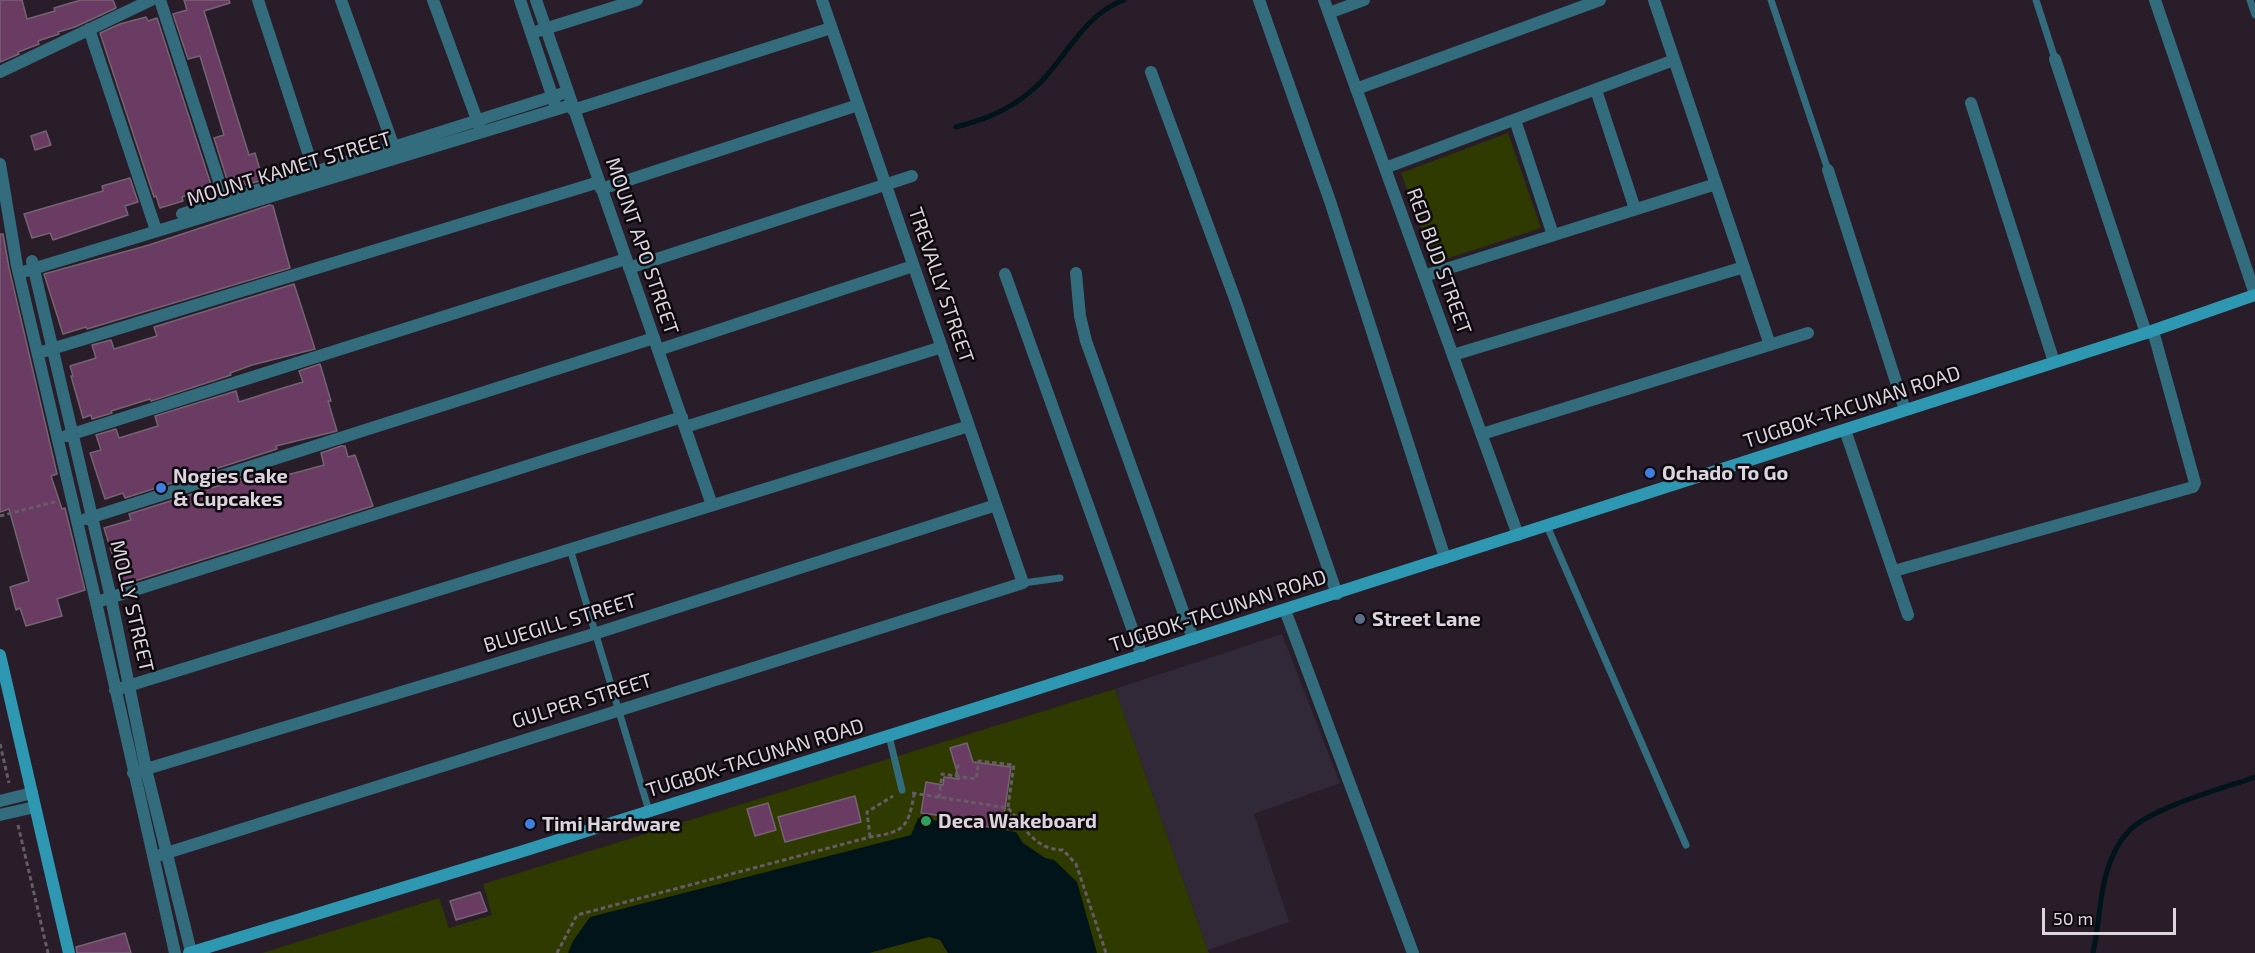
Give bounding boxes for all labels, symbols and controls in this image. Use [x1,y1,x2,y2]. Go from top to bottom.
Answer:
street label: MOUNT KAMET STREET [184,126,394,212]
street label: MOUNT APO STREET [600,154,684,338]
street label: RED BUD STREET [1401,185,1477,337]
street label: TREVALLY STREET [903,204,979,366]
street label: TUGBOK-TACUNAN ROAD [1741,361,1963,453]
place label: Ochado To Go [1662,461,1788,485]
place label: Nogies Cake & Cupcakes [173,464,288,511]
marker: Ochado To Go [1643,466,1657,480]
marker: Nogies Cake & Cupcakes [154,481,168,495]
street label: MOLLY STREET [105,538,159,674]
street label: TUGBOK-TACUNAN ROAD [1107,565,1329,657]
street label: BLUEGILL STREET [481,588,639,658]
place label: Street Lane [1372,607,1481,631]
marker: Street Lane [1353,612,1367,626]
street label: GULPER STREET [509,668,655,734]
street label: TUGBOK-TACUNAN ROAD [643,713,867,803]
place label: Deca Wakeboard [938,809,1097,833]
place label: Timi Hardware [542,812,681,836]
marker: Deca Wakeboard [919,814,933,828]
marker: Timi Hardware [523,817,537,831]
scale bar [2045,896,2178,934]
text: 50 m [2053,907,2093,929]

